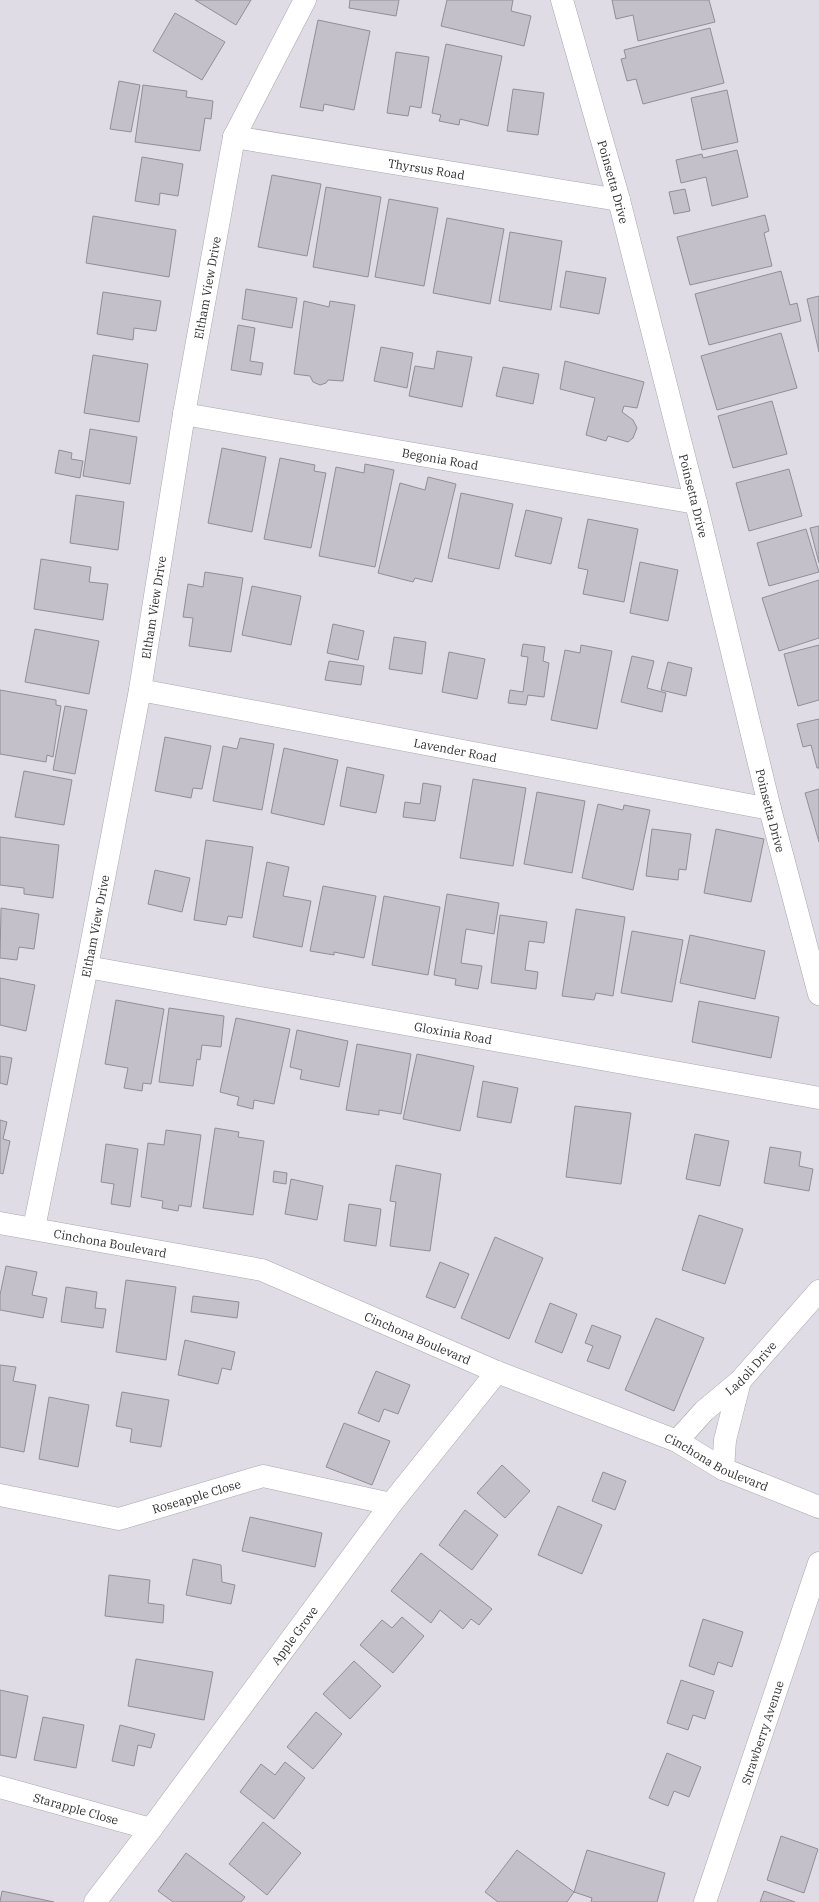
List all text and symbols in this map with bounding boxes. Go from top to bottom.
street label: Poinsetta Drive [595,138,632,225]
street label: Thyrsus Road [387,155,466,182]
street label: Eltham View Drive [190,235,223,341]
street label: Begonia Road [401,445,479,473]
street label: Poinsetta Drive [676,452,712,539]
street label: Eltham View Drive [138,555,169,660]
street label: Lavender Road [413,734,498,765]
street label: Poinsetta Drive [753,767,789,854]
street label: Eltham View Drive [78,873,112,979]
street label: Gloxinia Road [413,1018,493,1047]
street label: Cinchona Boulevard [53,1225,168,1260]
street label: Cinchona Boulevard [362,1308,473,1367]
street label: Ladoli Drive [722,1338,779,1398]
street label: Cinchona Boulevard [663,1430,771,1494]
street label: Roseapple Close [150,1476,242,1516]
street label: Apple Grove [268,1603,321,1667]
street label: Strawberry Avenue [738,1678,786,1786]
street label: Starapple Close [32,1789,120,1827]

